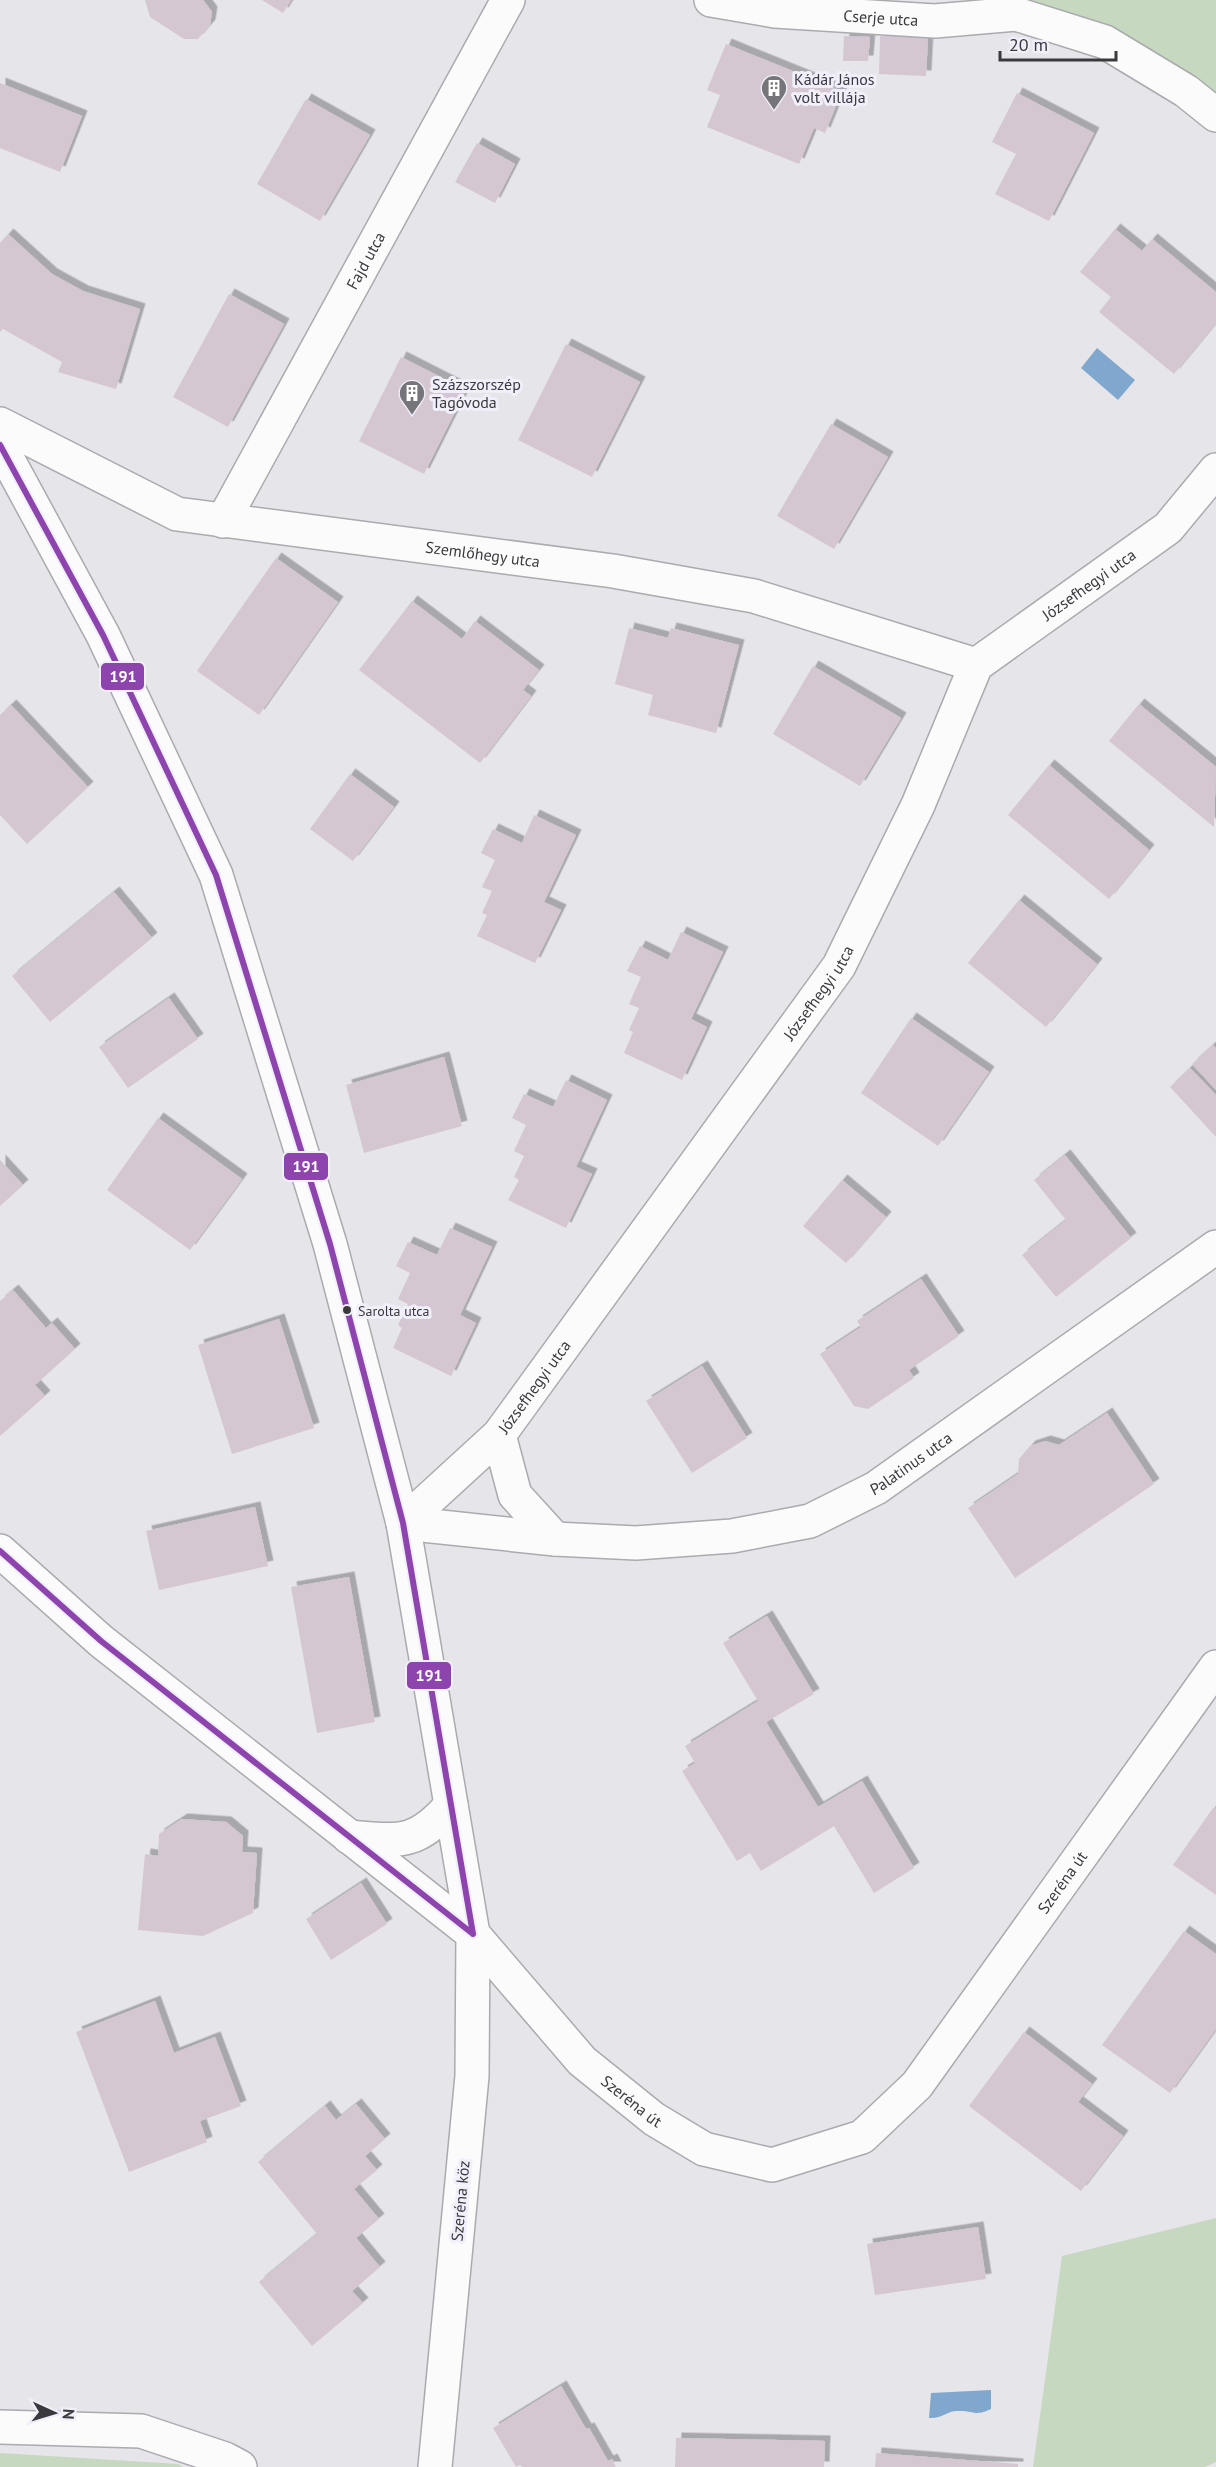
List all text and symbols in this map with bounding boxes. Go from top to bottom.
street label: Cserje utca [843,5,919,30]
scale bar [1000,24,1116,62]
text: 20 m [1009,33,1048,56]
place label: Kádár János volt villája [794,69,875,107]
building icon: Kádár János volt villája [759,73,789,111]
street label: Fajd utca [342,228,389,293]
place label: Százszorszép Tagóvoda [432,374,521,412]
building icon: Százszorszép Tagóvoda [397,378,427,416]
street label: Szemlőhegy utca [424,537,541,571]
street label: Józsefhegyi utca [1037,544,1140,625]
line badge: 191 [100,662,145,691]
text: 191 [109,666,137,686]
street label: Józsefhegyi utca [778,942,858,1045]
line badge: 191 [283,1152,329,1181]
text: 191 [292,1156,320,1176]
place label: Sarolta utca [358,1302,430,1320]
marker: Sarolta utca [341,1304,353,1316]
street label: Józsefhegyi utca [493,1336,575,1438]
street label: Palatinus utca [867,1427,956,1499]
line badge: 191 [406,1661,452,1690]
text: 191 [415,1665,443,1685]
street label: Szeréna út [1033,1847,1091,1917]
street label: Szeréna út [597,2071,666,2132]
street label: Szeréna köz [447,2160,473,2242]
north arrow [24,2383,84,2443]
text: N [59,2408,79,2420]

